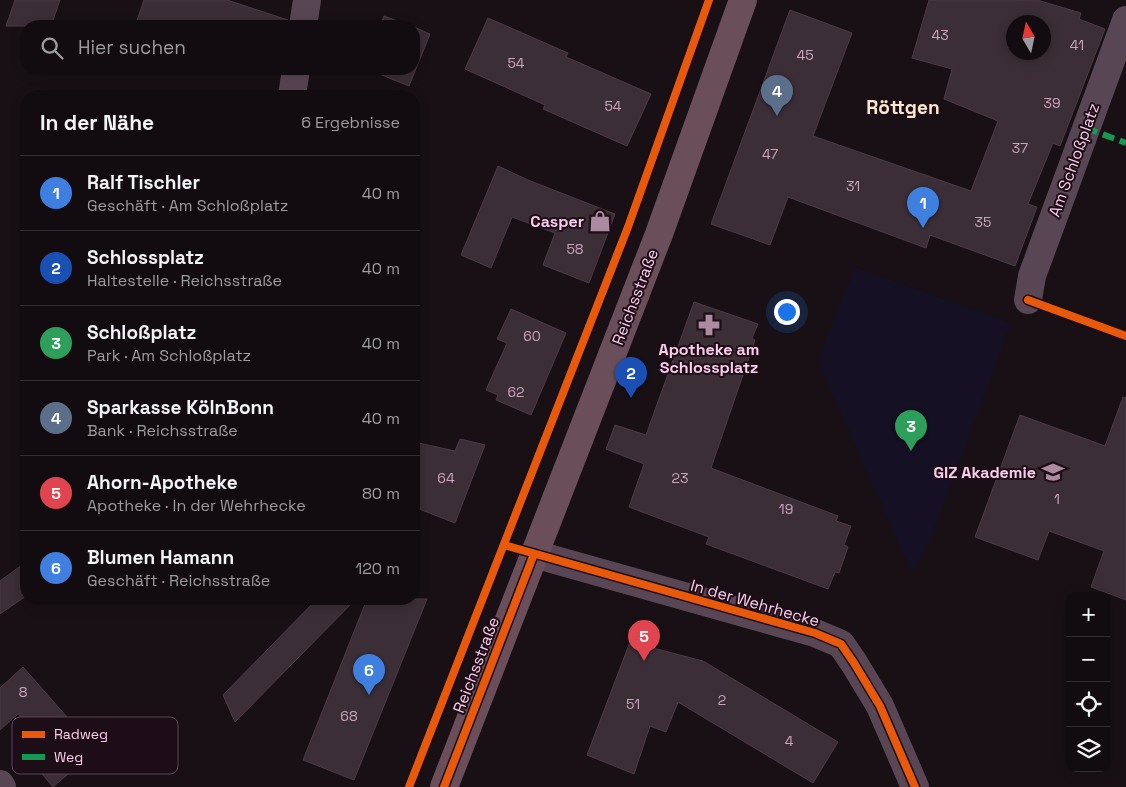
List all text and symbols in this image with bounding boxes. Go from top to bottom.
north arrow [1006,15,1051,60]
search box [20,20,420,75]
house number: 43 [931,26,949,44]
icon: search [38,34,66,62]
text: Hier suchen [78,35,186,60]
house number: 41 [1070,36,1084,54]
house number: 45 [796,46,814,64]
house number: 54 [507,54,525,72]
pin: 4 [761,75,793,116]
house number: 39 [1043,94,1061,112]
district label: Röttgen [866,95,940,120]
house number: 54 [604,97,622,115]
street label: Am Schloßplatz [1044,100,1104,220]
text: In der Nähe [40,109,154,136]
text: 6 Ergebnisse [301,112,400,133]
house number: 37 [1012,139,1028,157]
house number: 47 [762,145,778,163]
text: Ralf Tischler [87,170,200,195]
house number: 31 [846,177,860,195]
text: 1 [52,183,60,204]
text: 40 m [362,183,400,204]
pin: 1 [907,187,939,228]
text: Geschäft · Am Schloßplatz [87,195,288,216]
shop icon: Casper [587,208,613,234]
place label: Casper [530,211,584,232]
house number: 35 [975,213,991,231]
house number: 58 [566,240,584,258]
text: Schlossplatz [87,245,204,270]
street label: Reichsstraße [607,246,663,348]
text: 2 [51,258,61,279]
text: 40 m [362,258,400,279]
text: Haltestelle · Reichsstraße [87,270,282,291]
your location [774,299,800,325]
pharmacy icon: Apotheke am Schlossplatz [696,312,722,338]
text: Schloßplatz [87,320,196,345]
house number: 60 [523,327,541,345]
text: 3 [51,333,61,354]
text: 40 m [362,333,400,354]
place label: Apotheke am Schlossplatz [658,339,760,378]
text: Park · Am Schloßplatz [87,345,251,366]
pin: 2 [615,357,647,398]
house number: 62 [508,383,524,401]
text: Sparkasse KölnBonn [87,395,274,420]
text: 4 [51,408,61,429]
text: 40 m [362,408,400,429]
pin: 3 [895,410,927,451]
text: Bank · Reichsstraße [87,420,238,441]
school or university icon: GIZ Akademie [1040,459,1066,485]
place label: GIZ Akademie [933,462,1036,483]
house number: 64 [437,469,455,487]
house number: 23 [672,469,688,487]
text: Ahorn-Apotheke [87,470,238,495]
text: 5 [51,483,61,504]
text: 80 m [362,483,400,504]
house number: 1 [1054,490,1060,508]
text: Apotheke · In der Wehrhecke [87,495,306,516]
house number: 19 [779,500,793,518]
text: Blumen Hamann [87,545,234,570]
text: 6 [51,558,61,579]
text: 120 m [356,558,400,579]
text: Geschäft · Reichsstraße [87,570,270,591]
street label: In der Wehrhecke [688,575,822,631]
map controls [1066,592,1111,772]
button: + [1066,592,1111,637]
street label: Reichsstraße [448,614,504,716]
pin: 5 [628,620,660,661]
button: − [1066,637,1111,682]
pin: 6 [353,654,385,695]
button: locate [1066,682,1111,727]
house number: 8 [19,683,28,701]
house number: 2 [718,691,726,709]
house number: 51 [626,695,640,713]
house number: 68 [340,707,358,725]
legend [12,717,178,774]
text: Radweg [54,725,108,743]
button: layers [1066,727,1111,772]
house number: 4 [785,732,794,750]
text: Weg [54,748,83,766]

